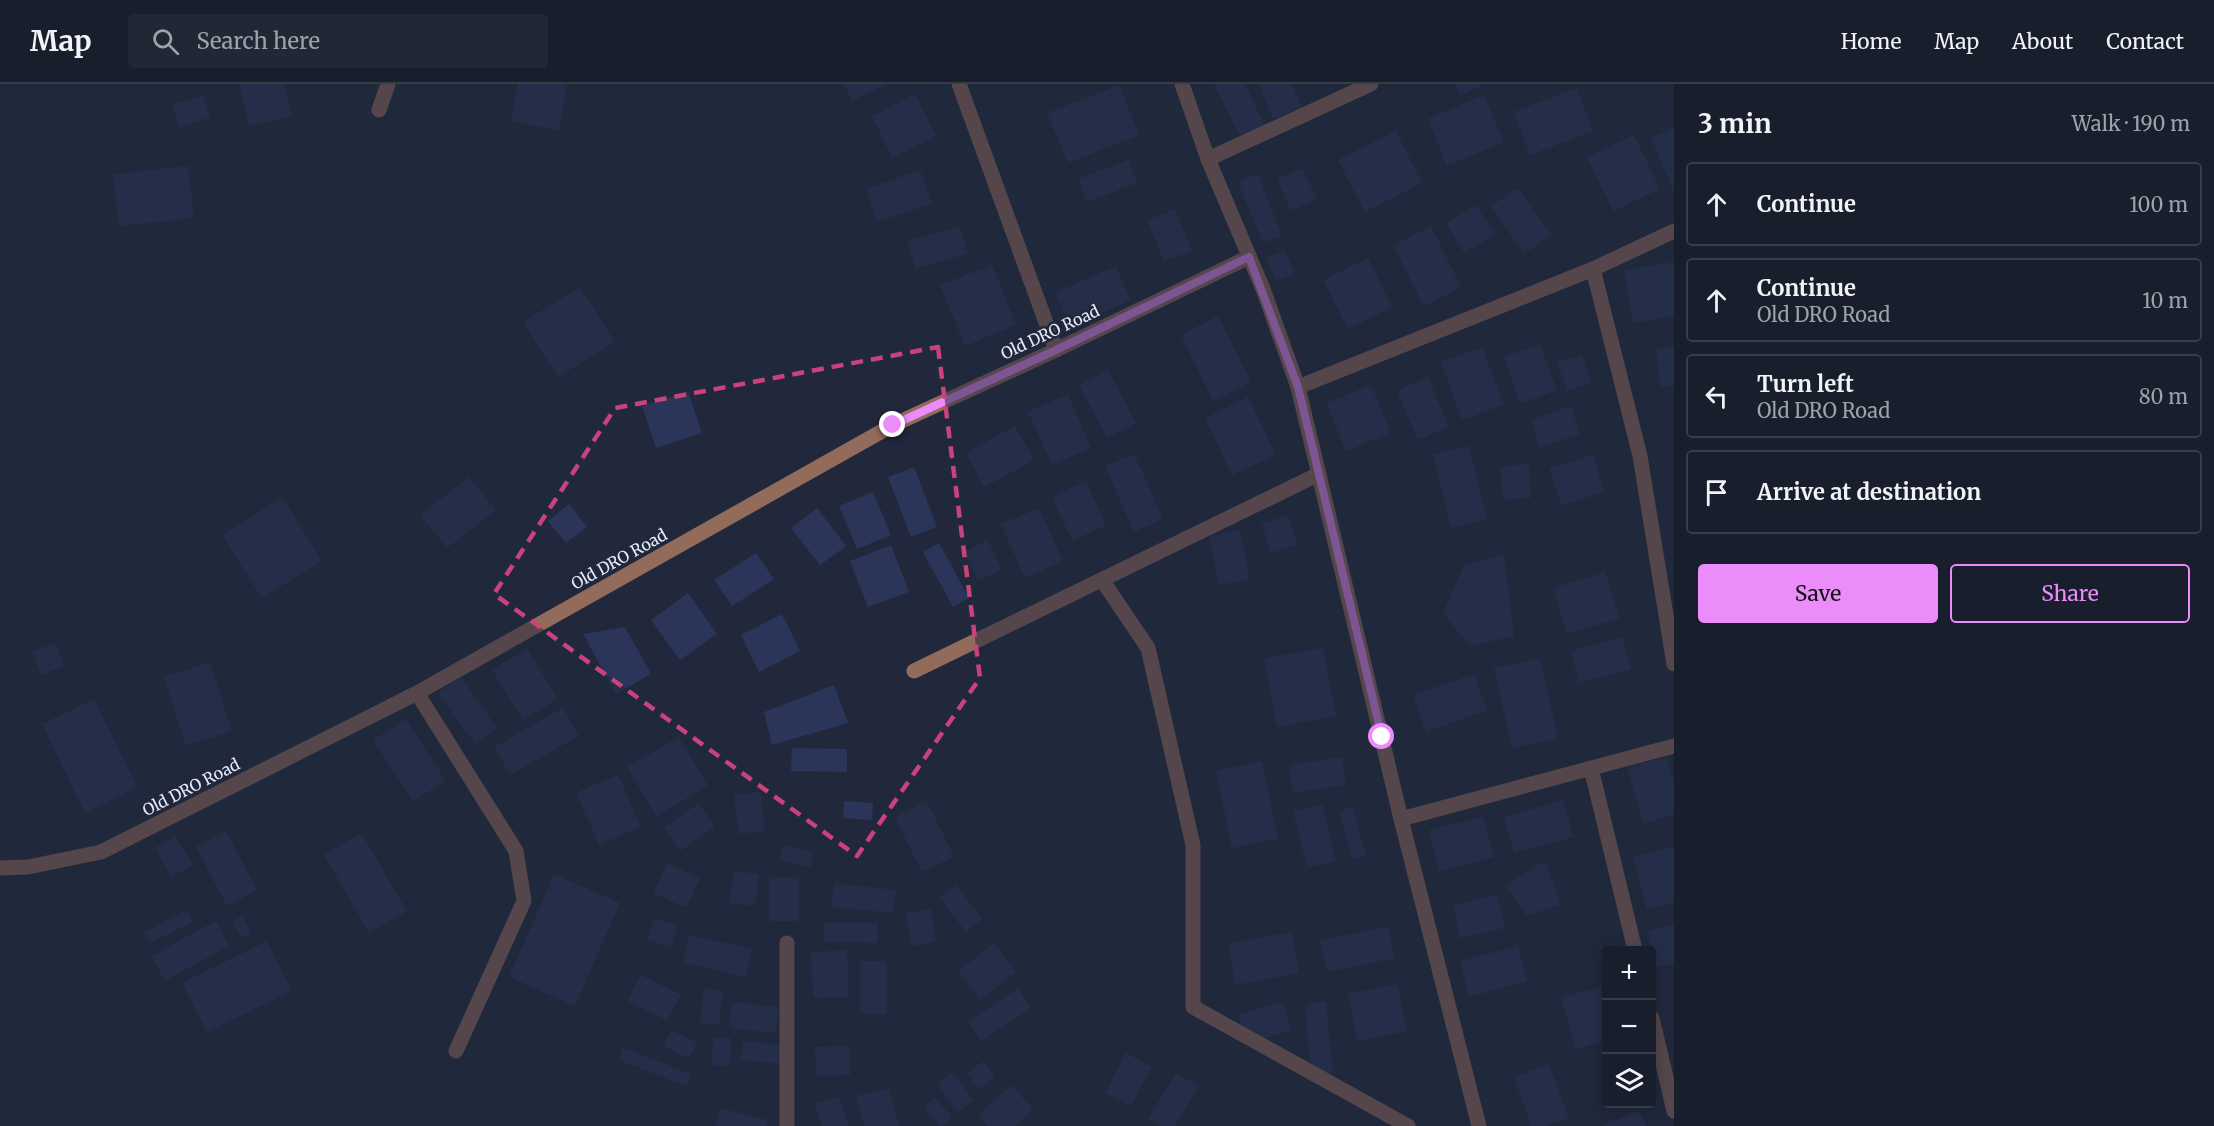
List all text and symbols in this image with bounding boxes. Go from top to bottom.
search box [128,14,548,68]
text: Map [30,23,92,59]
icon: search [149,25,182,58]
text: Search here [197,27,320,55]
text: Home [1841,28,1901,55]
text: Map [1934,28,1979,55]
text: About [2012,28,2073,55]
text: Contact [2106,28,2184,55]
text: 3 min [1698,107,1772,140]
text: Walk · 190 m [2072,111,2190,136]
icon: ahead [1700,188,1733,221]
text: Continue [1757,190,1856,218]
text: 100 m [2129,192,2188,217]
text: Continue [1757,274,1856,302]
icon: ahead [1700,284,1733,317]
text: 10 m [2142,288,2188,313]
street label: Old DRO Road [997,300,1103,364]
text: Old DRO Road [1757,302,1890,327]
text: Turn left [1757,370,1854,398]
icon: left [1700,380,1733,413]
text: 80 m [2139,384,2188,409]
text: Old DRO Road [1757,398,1890,423]
route end [879,411,905,437]
icon: arrive [1700,476,1733,509]
text: Arrive at destination [1757,478,1981,506]
street label: Old DRO Road [568,524,671,594]
button: Save [1698,564,1938,623]
button: Share [1950,564,2190,623]
route start [1368,723,1394,749]
street label: Old DRO Road [139,754,243,820]
map controls [1602,946,1656,1108]
button: + [1602,946,1656,1000]
button: − [1602,1000,1656,1054]
button: layers [1602,1054,1656,1108]

